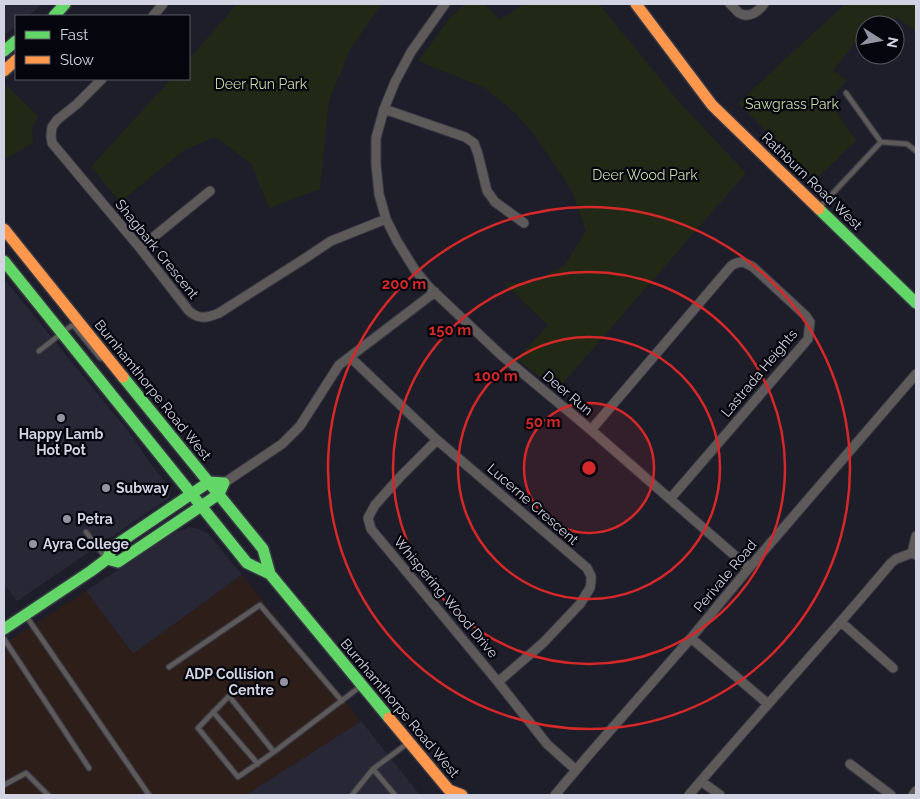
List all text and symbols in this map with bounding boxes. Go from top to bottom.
legend [15,15,190,80]
north arrow [855,15,905,65]
text: Fast [60,26,88,44]
text: N [884,36,902,49]
text: Slow [60,51,94,69]
park label: Deer Run Park [215,76,308,92]
park label: Sawgrass Park [745,96,840,112]
street label: Rathburn Road West [759,129,866,233]
park label: Deer Wood Park [592,167,698,183]
street label: Shagbark Crescent [112,196,202,302]
text: 200 m [382,275,426,293]
street label: Burnhamthorpe Road West [91,317,215,464]
text: 150 m [429,321,471,339]
street label: Lastrada Heights [718,326,800,420]
text: 100 m [474,367,518,385]
street label: Deer Run [540,368,596,418]
marker: Happy Lamb Hot Pot [55,412,67,424]
text: 50 m [525,413,561,431]
place label: Happy Lamb Hot Pot [19,426,103,458]
centre of rings [580,459,598,477]
street label: Lucerne Crescent [484,460,582,548]
place label: Subway [116,480,169,496]
marker: Subway [100,482,112,494]
place label: Petra [77,511,113,527]
marker: Petra [61,513,73,525]
street label: Whispering Wood Drive [391,533,501,661]
place label: Ayra College [43,536,130,552]
street label: Perivale Road [690,537,760,615]
marker: Ayra College [27,538,39,550]
street label: Burnhamthorpe Road West [337,635,463,781]
place label: ADP Collision Centre [185,666,275,698]
marker: ADP Collision Centre [278,676,290,688]

